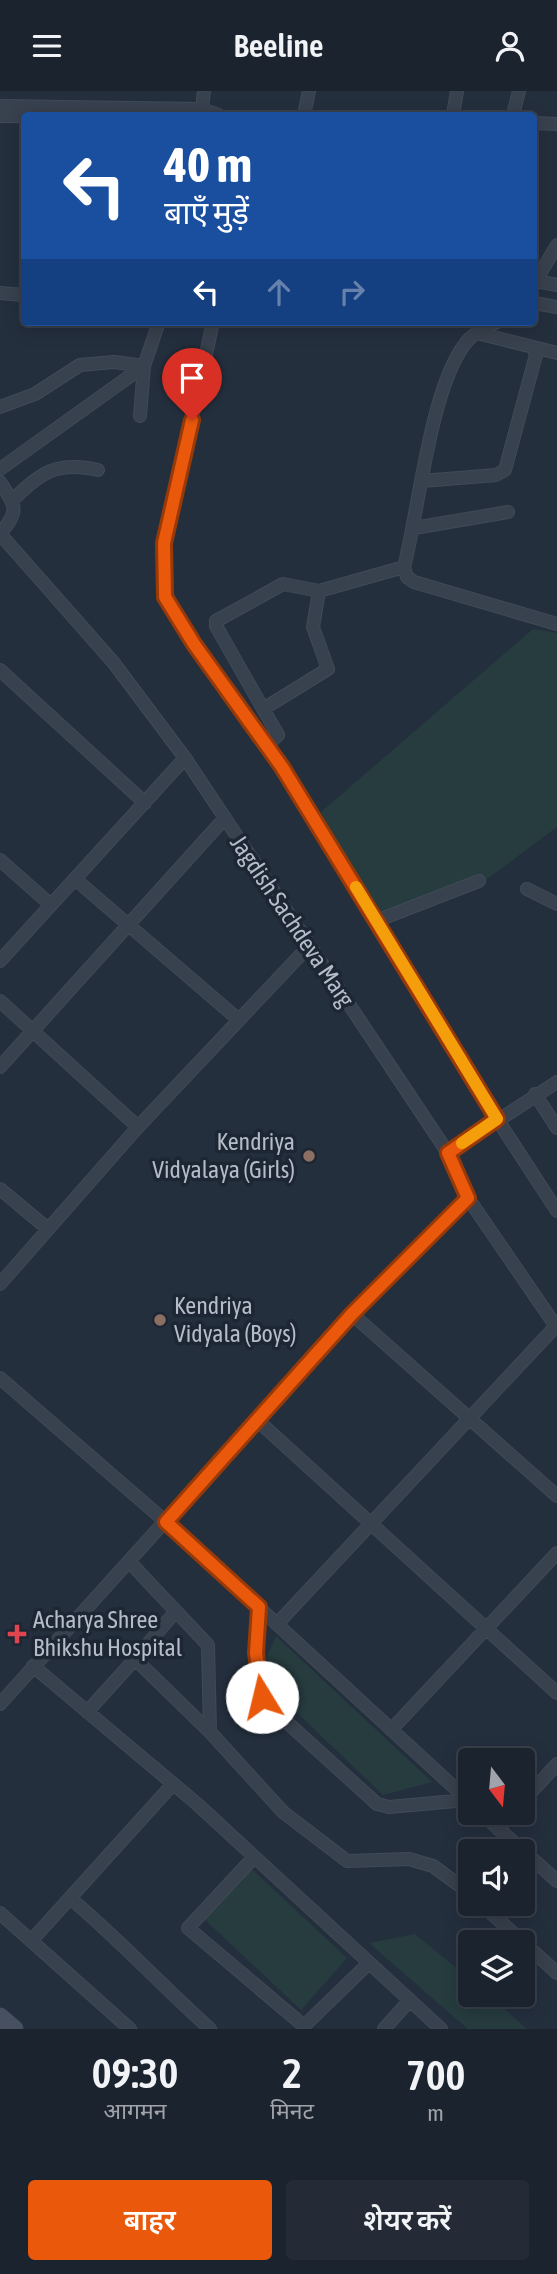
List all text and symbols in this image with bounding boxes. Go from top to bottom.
icon: menu [28,27,66,65]
text: Beeline [234,27,323,64]
icon: person [491,27,529,65]
text: 40 m [164,136,252,192]
icon: left [49,140,140,231]
text: बाएँ मुड़ें [164,194,249,231]
icon: left [187,273,225,311]
icon: ahead [260,273,298,311]
icon: right [333,273,371,311]
pin [162,348,222,420]
icon: arrive [173,359,211,397]
street label: Jagdish Sachdeva Marg [225,830,360,1012]
place label: Kendriya Vidyalaya (Girls) [152,1128,295,1183]
marker: Kendriya Vidyalaya (Girls) [301,1148,317,1164]
place label: Kendriya Vidyala (Boys) [174,1292,297,1347]
marker: Kendriya Vidyala (Boys) [152,1312,168,1328]
place label: Acharya Shree Bhikshu Hospital [33,1606,183,1661]
marker: Acharya Shree Bhikshu Hospital [7,1624,27,1644]
position arrow [225,1660,299,1734]
north arrow [458,1748,536,1825]
map controls [458,1748,535,2007]
button: sound [458,1839,535,1916]
button: layers [458,1930,535,2007]
text: 09:30 [92,2049,178,2097]
text: 2 [282,2049,302,2097]
text: 700 [406,2051,465,2099]
text: आगमन [104,2098,167,2124]
text: मिनट [270,2098,314,2124]
text: m [427,2100,444,2126]
button: बाहर [28,2180,272,2260]
button: शेयर करें [286,2180,529,2260]

